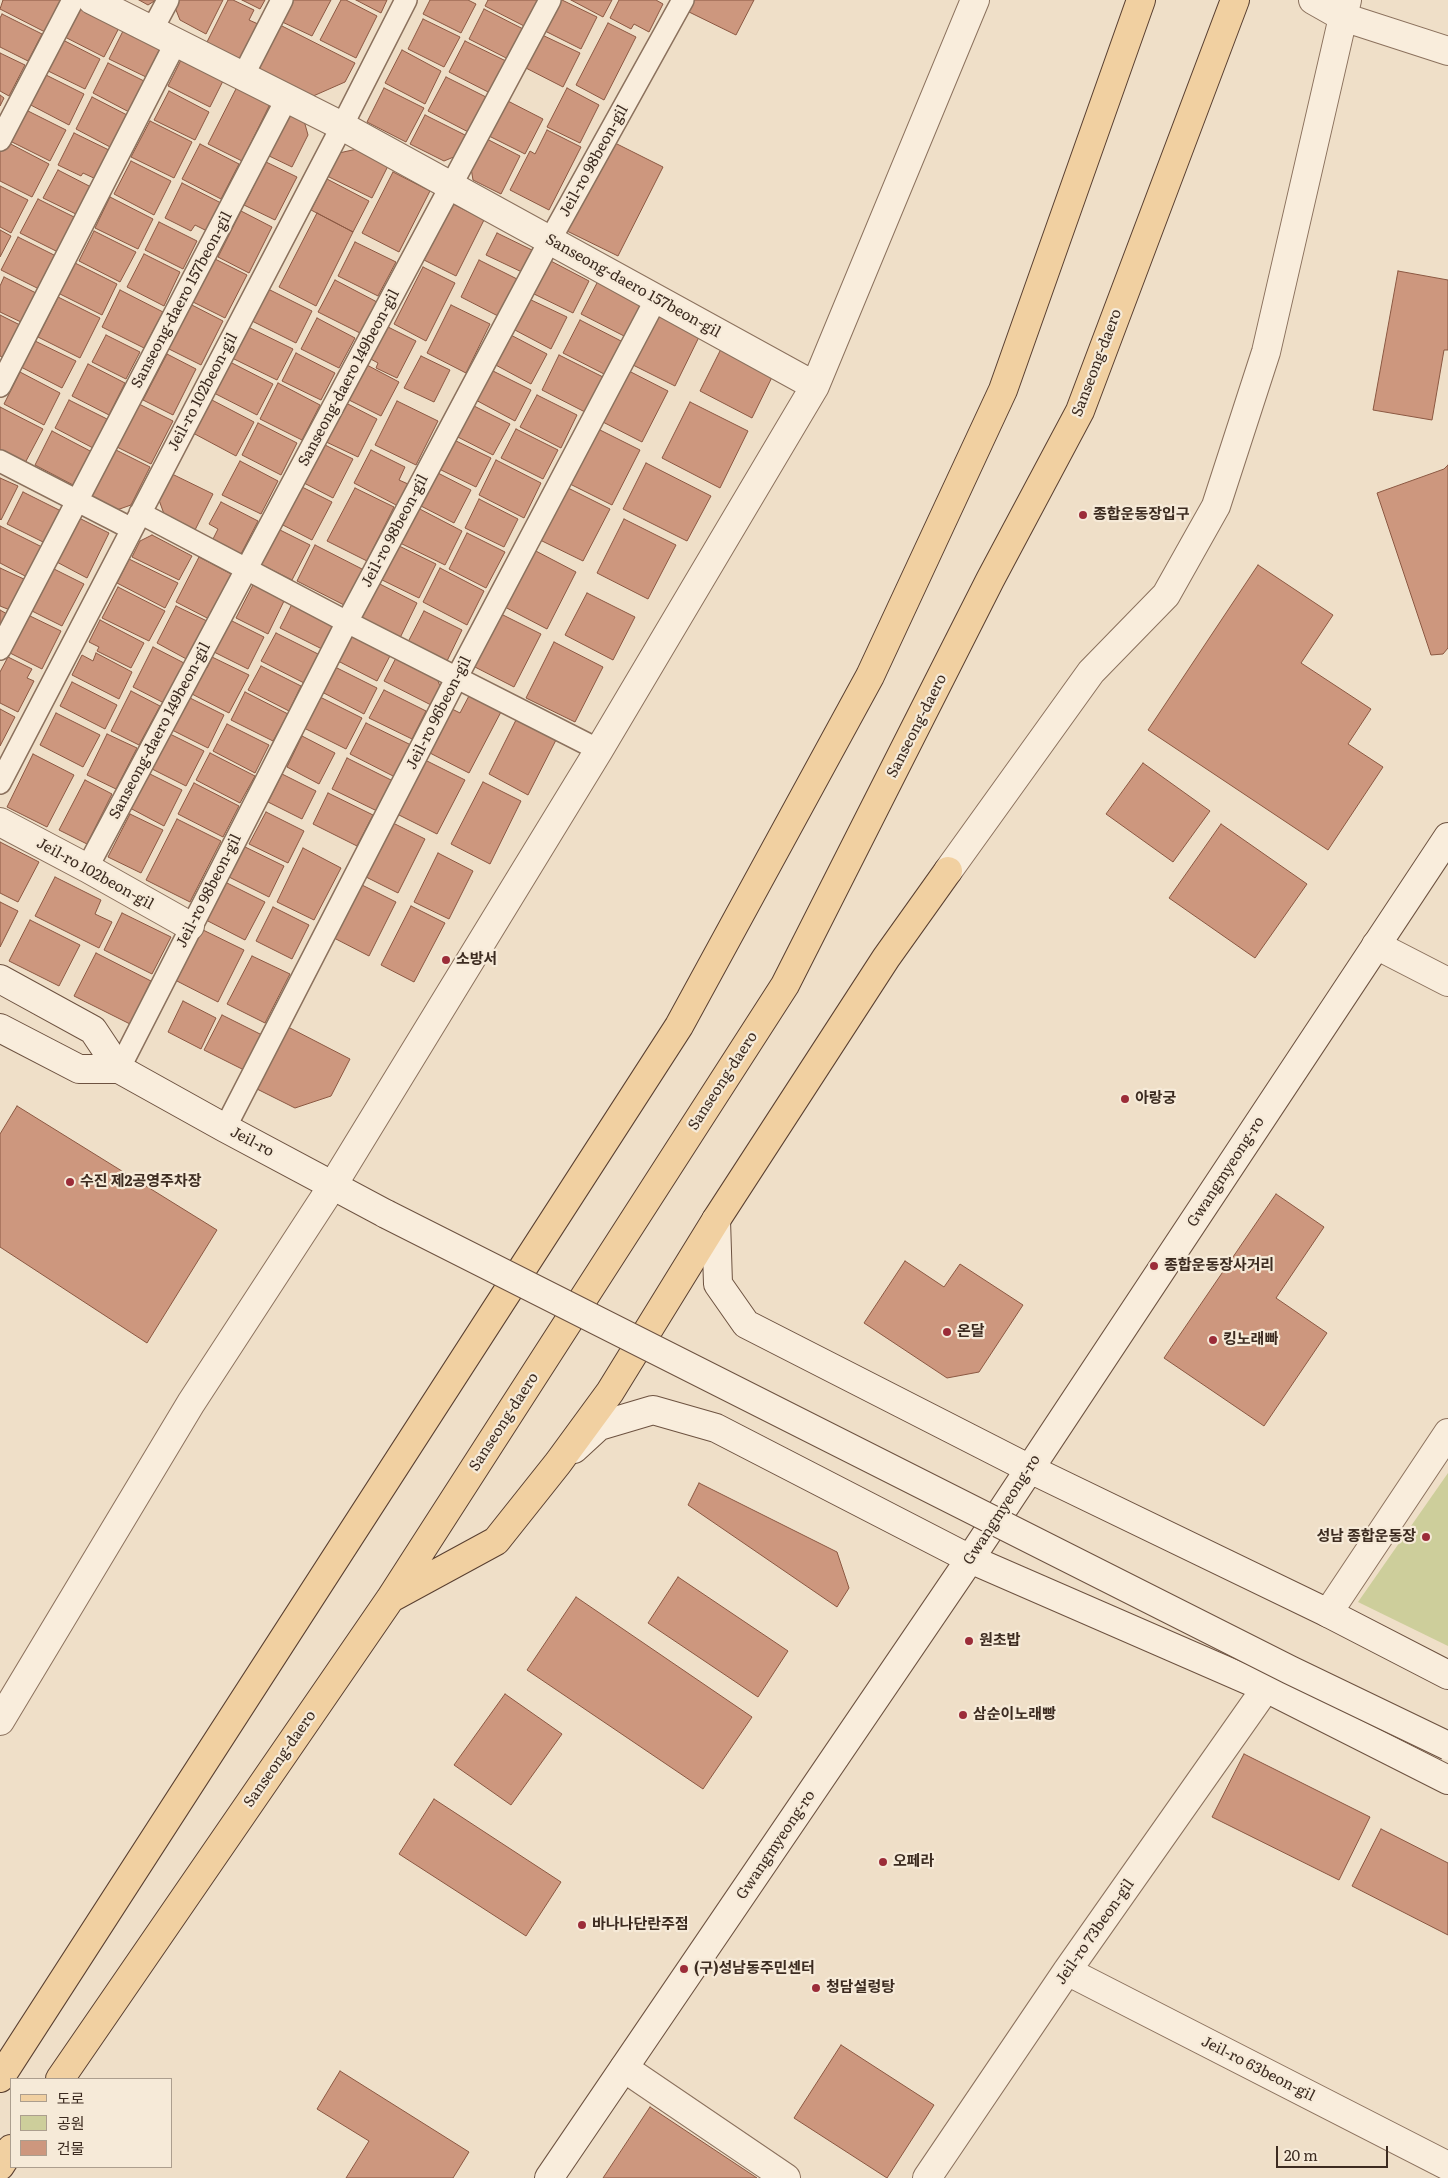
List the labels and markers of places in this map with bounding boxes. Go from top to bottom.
place label: 종합운동장입구 [1093,506,1190,524]
marker: 종합운동장입구 [1077,509,1089,521]
place label: 소방서 [456,951,497,969]
marker: 소방서 [440,954,452,966]
place label: 아랑궁 [1135,1090,1176,1108]
marker: 아랑궁 [1119,1093,1131,1105]
place label: 수진 제2공영주차장 [80,1173,201,1191]
marker: 수진 제2공영주차장 [64,1176,76,1188]
place label: 종합운동장사거리 [1164,1257,1274,1275]
marker: 종합운동장사거리 [1148,1260,1160,1272]
place label: 온달 [957,1323,985,1341]
marker: 온달 [941,1326,953,1338]
place label: 킹노래빠 [1223,1331,1278,1349]
marker: 킹노래빠 [1207,1334,1219,1346]
place label: 성남 종합운동장 [1316,1528,1416,1546]
marker: 성남 종합운동장 [1420,1531,1432,1543]
place label: 원초밥 [979,1632,1020,1650]
marker: 원초밥 [963,1635,975,1647]
place label: 삼순이노래빵 [973,1706,1056,1724]
marker: 삼순이노래빵 [957,1709,969,1721]
place label: 오페라 [893,1853,934,1871]
marker: 오페라 [877,1856,889,1868]
place label: 바나나단란주점 [592,1916,689,1934]
marker: 바나나단란주점 [576,1919,588,1931]
place label: (구)성남동주민센터 [694,1960,815,1978]
marker: (구)성남동주민센터 [678,1963,690,1975]
place label: 청담설렁탕 [826,1979,895,1997]
marker: 청담설렁탕 [810,1982,822,1994]

